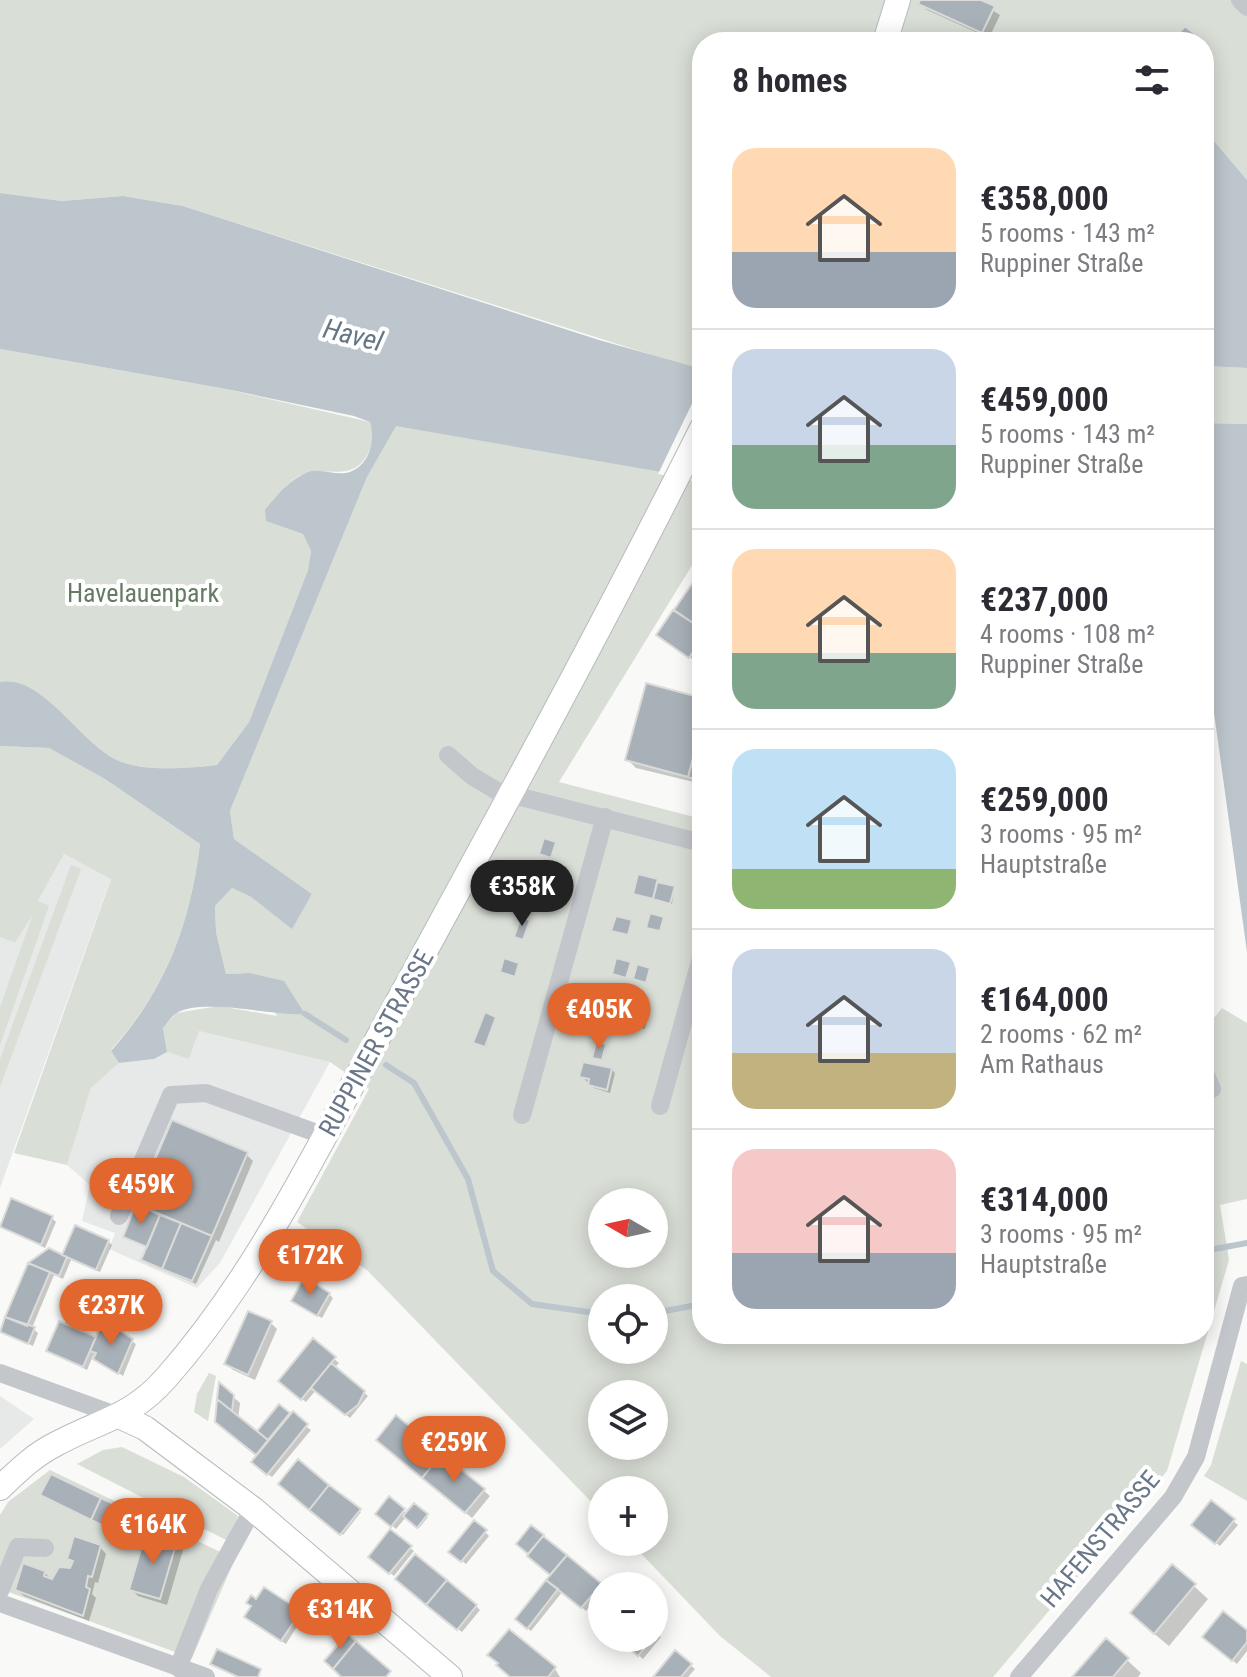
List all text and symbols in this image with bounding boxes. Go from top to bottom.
icon: filters [1130,58,1174,102]
text: 8 homes [732,60,848,100]
text: €358,000 [980,178,1109,218]
icon: home [796,180,892,276]
text: 5 rooms · 143 m² [980,218,1155,248]
text: Ruppiner Straße [980,248,1143,278]
water label: Havel [320,312,387,358]
text: €459,000 [980,379,1109,419]
icon: home [796,381,892,477]
text: 5 rooms · 143 m² [980,419,1155,449]
text: Ruppiner Straße [980,449,1143,479]
park label: Havelauenpark [67,578,219,608]
text: €237,000 [980,579,1109,619]
icon: home [796,581,892,677]
text: 4 rooms · 108 m² [980,619,1155,649]
text: Ruppiner Straße [980,649,1143,679]
text: €259,000 [980,779,1109,819]
icon: home [796,781,892,877]
text: 3 rooms · 95 m² [980,819,1142,849]
text: Hauptstraße [980,849,1107,879]
pin: €358K [466,860,578,928]
text: €358K [489,871,555,901]
street label: RUPPINER STRASSE [312,945,440,1141]
text: €164,000 [980,979,1109,1019]
icon: home [796,981,892,1077]
pin: €405K [543,983,655,1051]
text: €405K [566,994,632,1024]
text: 2 rooms · 62 m² [980,1019,1142,1049]
text: Am Rathaus [980,1049,1104,1079]
pin: €459K [85,1158,197,1226]
text: €459K [108,1169,174,1199]
text: €314,000 [980,1179,1109,1219]
icon: home [796,1181,892,1277]
north arrow [588,1188,668,1268]
map controls [588,1188,668,1652]
text: 3 rooms · 95 m² [980,1219,1142,1249]
pin: €172K [254,1229,366,1297]
text: €172K [277,1240,343,1270]
text: Hauptstraße [980,1249,1107,1279]
pin: €237K [55,1279,167,1347]
button: locate [588,1284,668,1364]
text: €237K [78,1290,144,1320]
button: layers [588,1380,668,1460]
pin: €259K [398,1416,510,1484]
text: €259K [421,1427,487,1457]
street label: HAFENSTRASSE [1034,1465,1166,1613]
button: + [588,1476,668,1556]
pin: €164K [97,1498,209,1566]
text: €164K [120,1509,186,1539]
button: − [588,1572,668,1652]
pin: €314K [284,1583,396,1651]
text: €314K [307,1594,373,1624]

